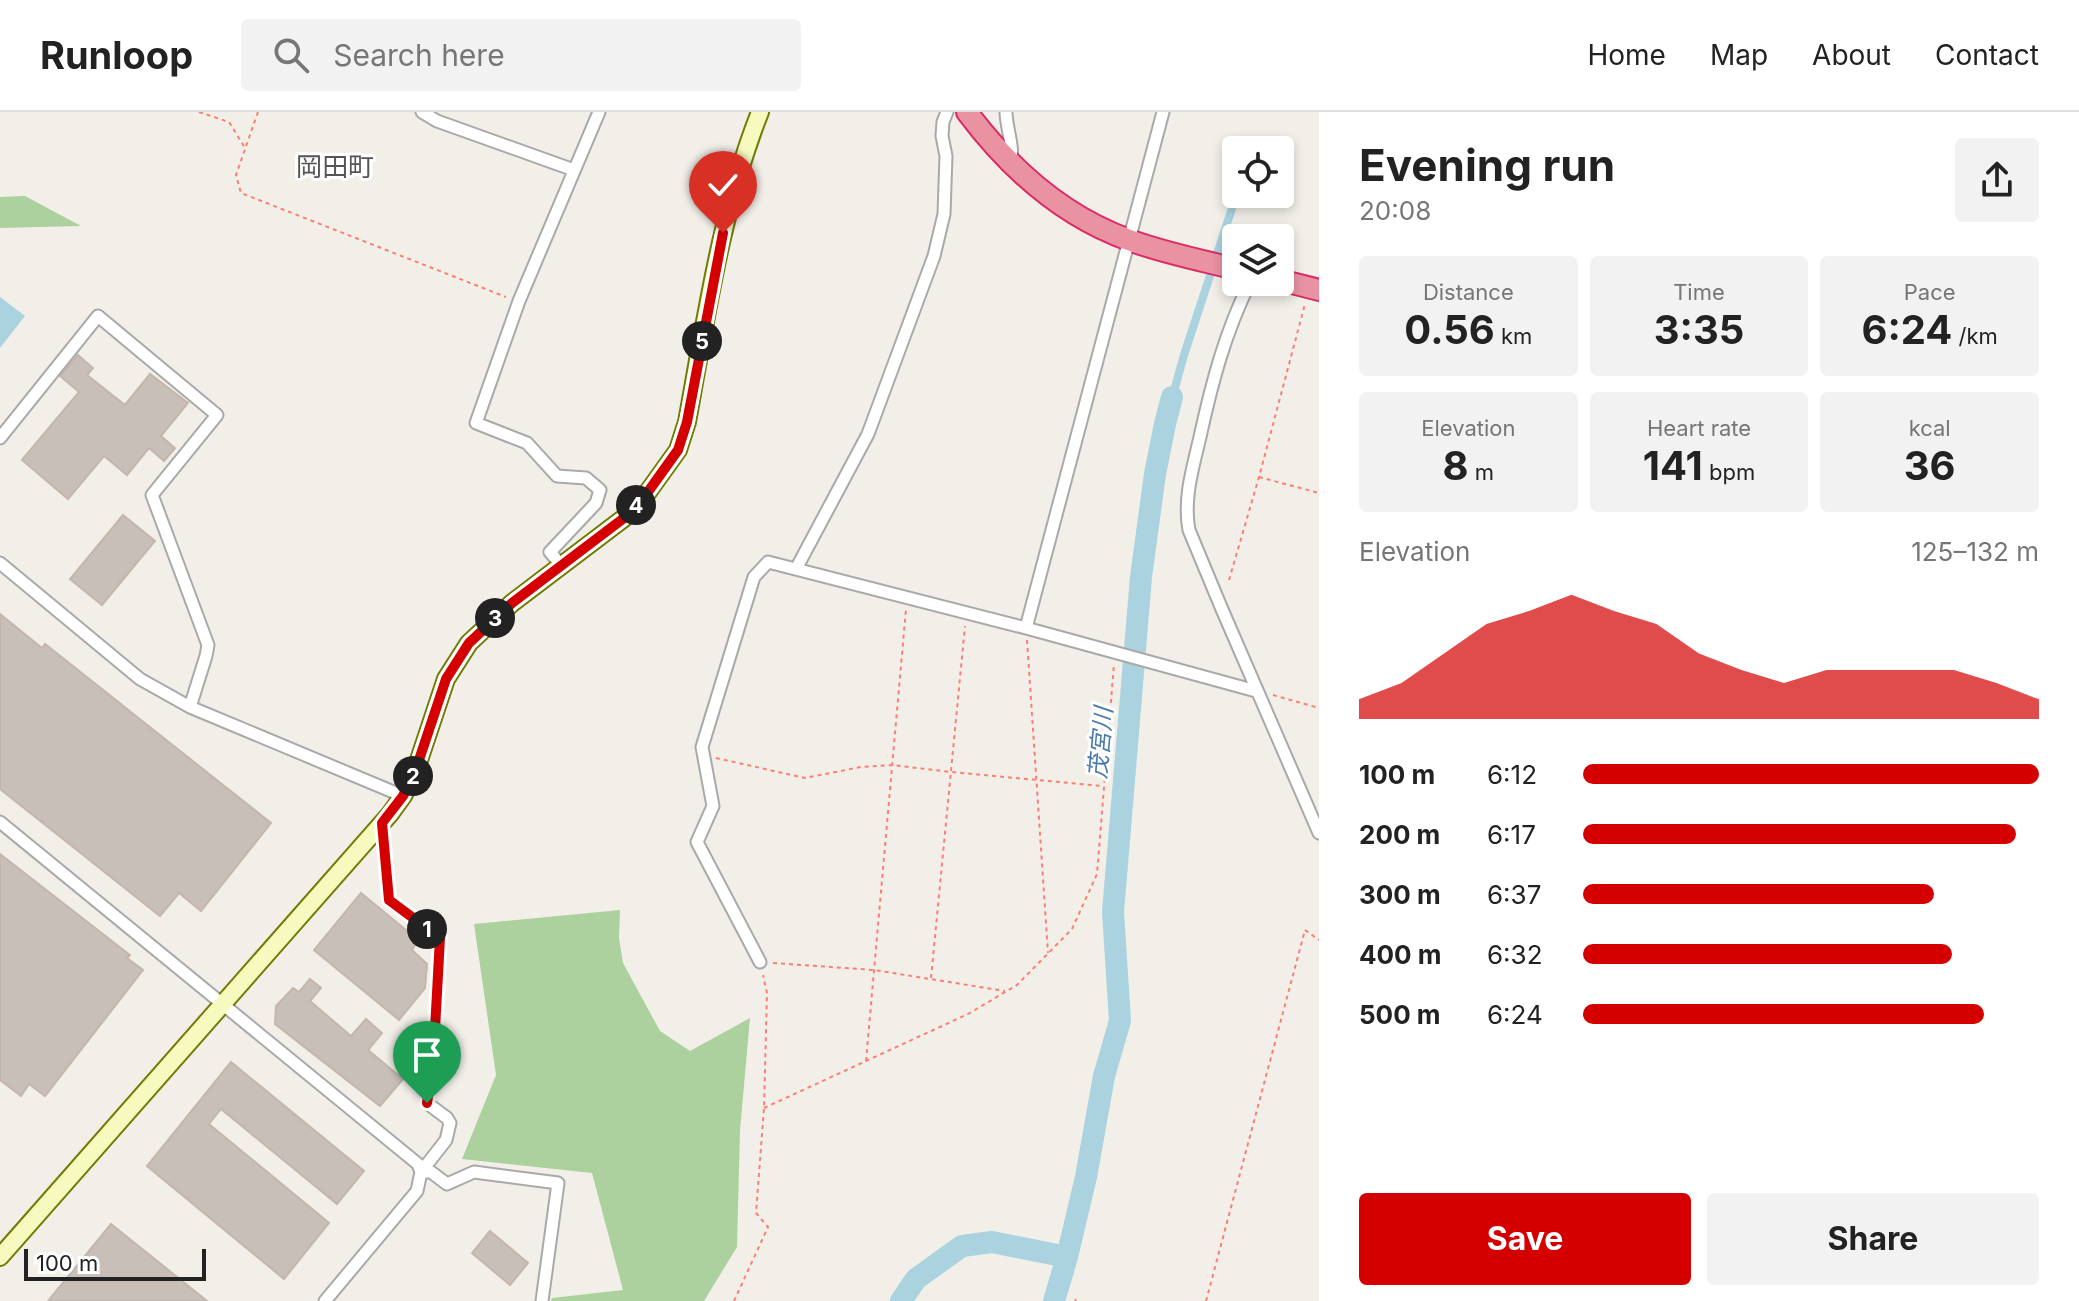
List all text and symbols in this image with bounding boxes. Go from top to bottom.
search box [241,19,801,91]
text: Runloop [40,32,193,78]
icon: search [269,33,313,77]
text: Search here [333,37,505,73]
text: Home [1587,38,1666,72]
text: Map [1710,38,1768,72]
text: About [1812,38,1891,72]
text: Contact [1935,38,2039,72]
map controls [1222,136,1294,296]
button: locate [1222,136,1294,208]
text: Evening run [1359,138,1615,192]
button: share [1955,138,2039,222]
district label: 岡田町 [296,151,374,182]
pin [689,151,757,233]
icon: check [701,163,745,207]
text: 20:08 [1359,195,1431,226]
button: layers [1222,224,1294,296]
text: Distance [1423,279,1514,305]
text: Time [1673,279,1725,305]
text: Pace [1904,279,1956,305]
text: 0.56 [1404,305,1495,354]
text: 3:35 [1654,305,1744,354]
text: 6:24 [1861,305,1952,354]
pin: 5 [682,321,722,361]
text: km [1495,323,1532,349]
text: /km [1952,323,1998,349]
text: 5 [695,328,709,354]
text: Elevation [1421,415,1515,441]
text: Heart rate [1647,415,1751,441]
text: kcal [1909,415,1951,441]
text: 8 [1443,441,1469,490]
text: 141 [1643,441,1703,490]
text: 36 [1904,441,1956,490]
text: m [1469,459,1494,485]
text: bpm [1703,459,1755,485]
pin: 4 [616,485,656,525]
text: 4 [629,492,643,518]
text: Elevation [1359,536,1470,567]
text: 125–132 m [1911,536,2039,567]
pin: 3 [475,598,515,638]
text: 3 [488,605,502,631]
water label: 茂宮川 [1083,703,1118,780]
pin: 2 [393,756,433,796]
text: 100 m [1359,759,1435,790]
text: 6:12 [1487,759,1537,790]
text: 2 [406,763,420,789]
text: 200 m [1359,819,1440,850]
text: 6:17 [1487,819,1536,850]
text: 300 m [1359,879,1441,910]
text: 6:37 [1487,879,1541,910]
pin: 1 [407,909,447,949]
text: 1 [422,916,432,942]
text: 400 m [1359,939,1442,970]
text: 6:32 [1487,939,1543,970]
text: 500 m [1359,999,1441,1030]
text: 6:24 [1487,999,1543,1030]
pin [393,1021,461,1103]
icon: arrive [405,1033,449,1077]
button: Save [1359,1193,1691,1285]
button: Share [1707,1193,2039,1285]
scale bar [24,1245,206,1281]
text: 100 m [36,1250,98,1276]

